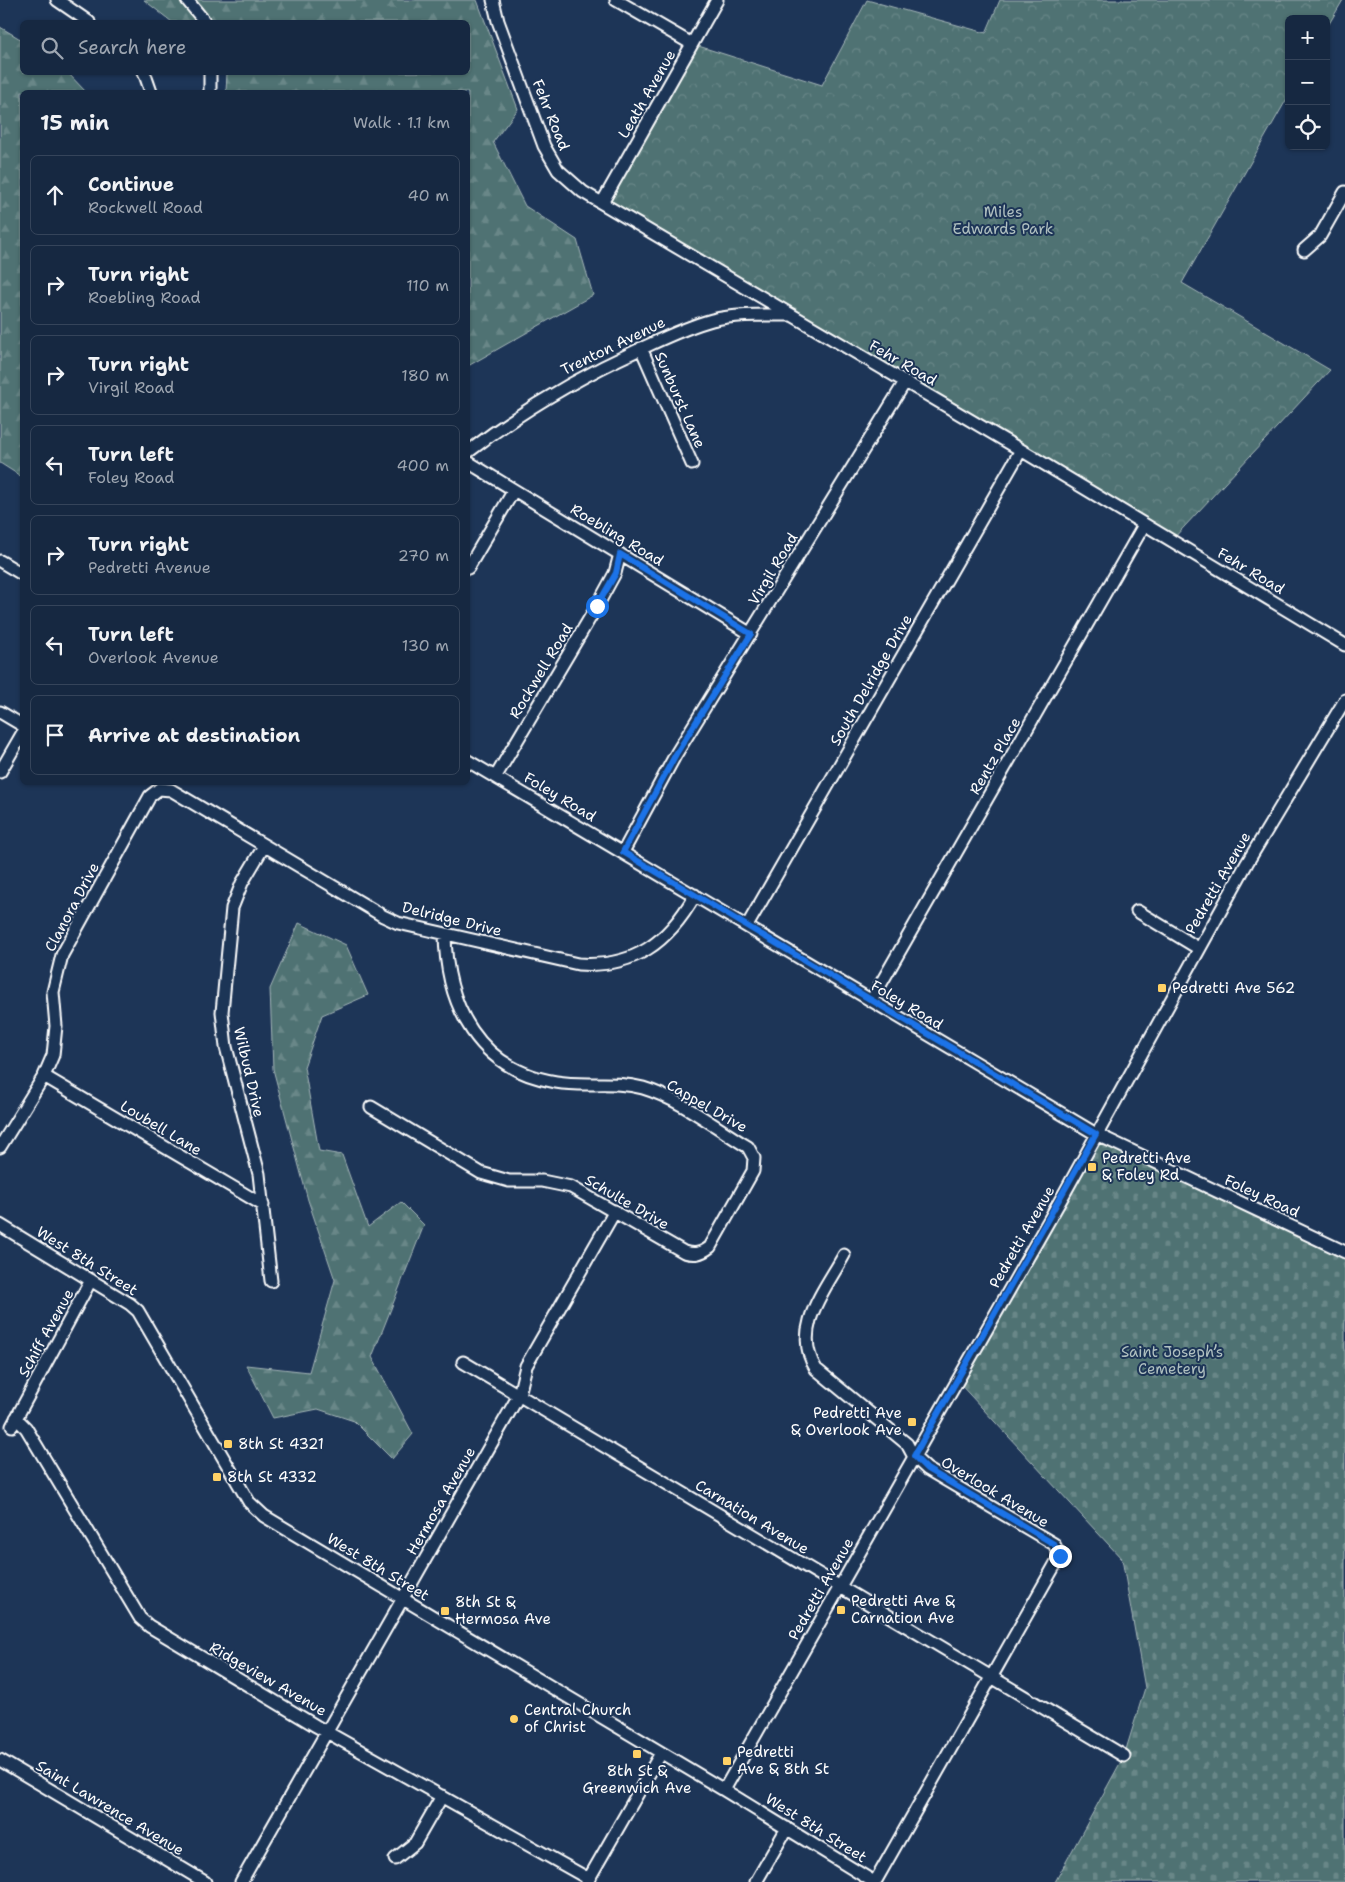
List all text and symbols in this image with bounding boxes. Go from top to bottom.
map controls [1285,15,1330,150]
button: + [1285,15,1330,60]
search box [20,20,470,75]
icon: search [38,34,66,62]
text: Search here [78,35,187,60]
street label: Leath Avenue [614,46,680,142]
button: − [1285,60,1330,105]
street label: Fehr Road [528,76,574,154]
button: locate [1285,105,1330,150]
text: 15 min [40,109,109,137]
text: Walk · 1.1 km [353,112,450,133]
text: Continue [88,172,174,197]
icon: ahead [41,181,69,209]
text: 40 m [407,185,449,206]
text: Rockwell Road [88,197,203,218]
park label: Miles Edwards Park [953,202,1053,239]
text: Turn right [88,262,189,287]
icon: right [41,271,69,299]
text: 110 m [406,275,449,296]
text: Roebling Road [88,287,201,308]
street label: Trenton Avenue [557,312,669,380]
street label: Fehr Road [866,336,941,391]
street label: Sunburst Lane [650,349,710,451]
text: Turn right [88,352,189,377]
icon: right [41,361,69,389]
text: 180 m [401,365,449,386]
text: Virgil Road [88,377,174,398]
text: Turn left [88,442,174,467]
icon: left [41,451,69,479]
text: 400 m [396,455,449,476]
text: Foley Road [88,467,174,488]
street label: Roebling Road [567,499,668,571]
street label: Virgil Road [744,529,803,609]
text: Turn right [88,532,189,557]
icon: right [41,541,69,569]
street label: Fehr Road [1214,543,1289,599]
text: 270 m [398,545,449,566]
text: Pedretti Avenue [88,557,211,578]
route start [586,595,609,618]
street label: South Delridge Drive [825,611,917,749]
street label: Rockwell Road [505,619,578,722]
text: Turn left [88,622,174,647]
icon: left [41,631,69,659]
text: 130 m [402,635,449,656]
text: Overlook Avenue [88,647,219,668]
street label: Rentz Place [965,714,1025,798]
icon: arrive [41,721,69,749]
text: Arrive at destination [88,723,300,748]
street label: Foley Road [520,768,600,827]
street label: Pedretti Avenue [1181,828,1255,938]
street label: Clanora Drive [40,859,104,955]
street label: Delridge Drive [400,897,504,941]
street label: Foley Road [867,976,947,1035]
place label: Pedretti Ave 562 [1172,978,1295,998]
marker: Pedretti Ave 562 [1156,982,1168,994]
street label: Wilbud Drive [229,1025,269,1119]
street label: Cappel Drive [663,1075,751,1137]
street label: Loubell Lane [116,1096,206,1160]
place label: Pedretti Ave & Foley Rd [1102,1148,1191,1185]
marker: Pedretti Ave & Foley Rd [1086,1161,1098,1173]
street label: Schulte Drive [581,1170,673,1234]
street label: Foley Road [1221,1170,1303,1222]
street label: Pedretti Avenue [985,1182,1059,1292]
street label: West 8th Street [32,1222,142,1300]
street label: Schiff Avenue [14,1285,78,1381]
park label: Saint Joseph’s Cemetery [1121,1342,1223,1379]
place label: Pedretti Ave & Overlook Ave [791,1403,902,1440]
marker: Pedretti Ave & Overlook Ave [906,1416,918,1428]
place label: 8th St 4321 [238,1434,324,1454]
marker: 8th St 4321 [222,1438,234,1450]
street label: Hermosa Avenue [402,1443,480,1559]
street label: Overlook Avenue [937,1452,1053,1532]
place label: 8th St 4332 [227,1467,317,1487]
marker: 8th St 4332 [211,1471,223,1483]
street label: Carnation Avenue [691,1475,813,1559]
street label: West 8th Street [323,1529,433,1605]
street label: Pedretti Avenue [784,1534,858,1644]
route end [1049,1545,1072,1568]
place label: Pedretti Ave & Carnation Ave [851,1591,955,1628]
place label: 8th St & Hermosa Ave [455,1592,551,1629]
marker: Pedretti Ave & Carnation Ave [835,1604,847,1616]
marker: 8th St & Hermosa Ave [439,1605,451,1617]
street label: Ridgeview Avenue [206,1637,330,1721]
place label: Central Church of Christ [524,1700,631,1737]
marker: Central Church of Christ [508,1713,520,1725]
place label: Pedretti Ave & 8th St [737,1742,829,1779]
marker: 8th St & Greenwich Ave [631,1748,643,1760]
marker: Pedretti Ave & 8th St [721,1755,733,1767]
street label: Saint Lawrence Avenue [32,1756,188,1860]
place label: 8th St & Greenwich Ave [582,1761,692,1798]
street label: West 8th Street [761,1789,871,1867]

